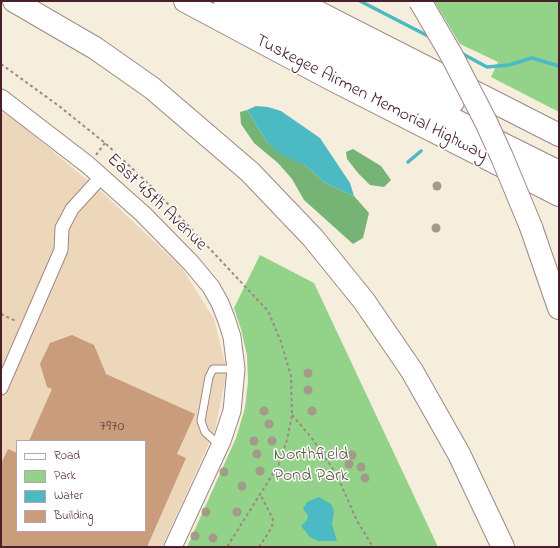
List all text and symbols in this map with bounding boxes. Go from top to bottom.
street label: Tuskegee Airmen Memorial Highway [251,31,491,167]
street label: East 45th Avenue [101,150,211,256]
house number: 7970 [100,417,124,437]
legend [16,440,146,532]
park label: Northfield Pond Park [274,445,348,488]
text: Road [54,447,80,465]
text: Park [54,467,76,485]
text: Water [54,487,83,505]
text: Building [54,507,93,525]

